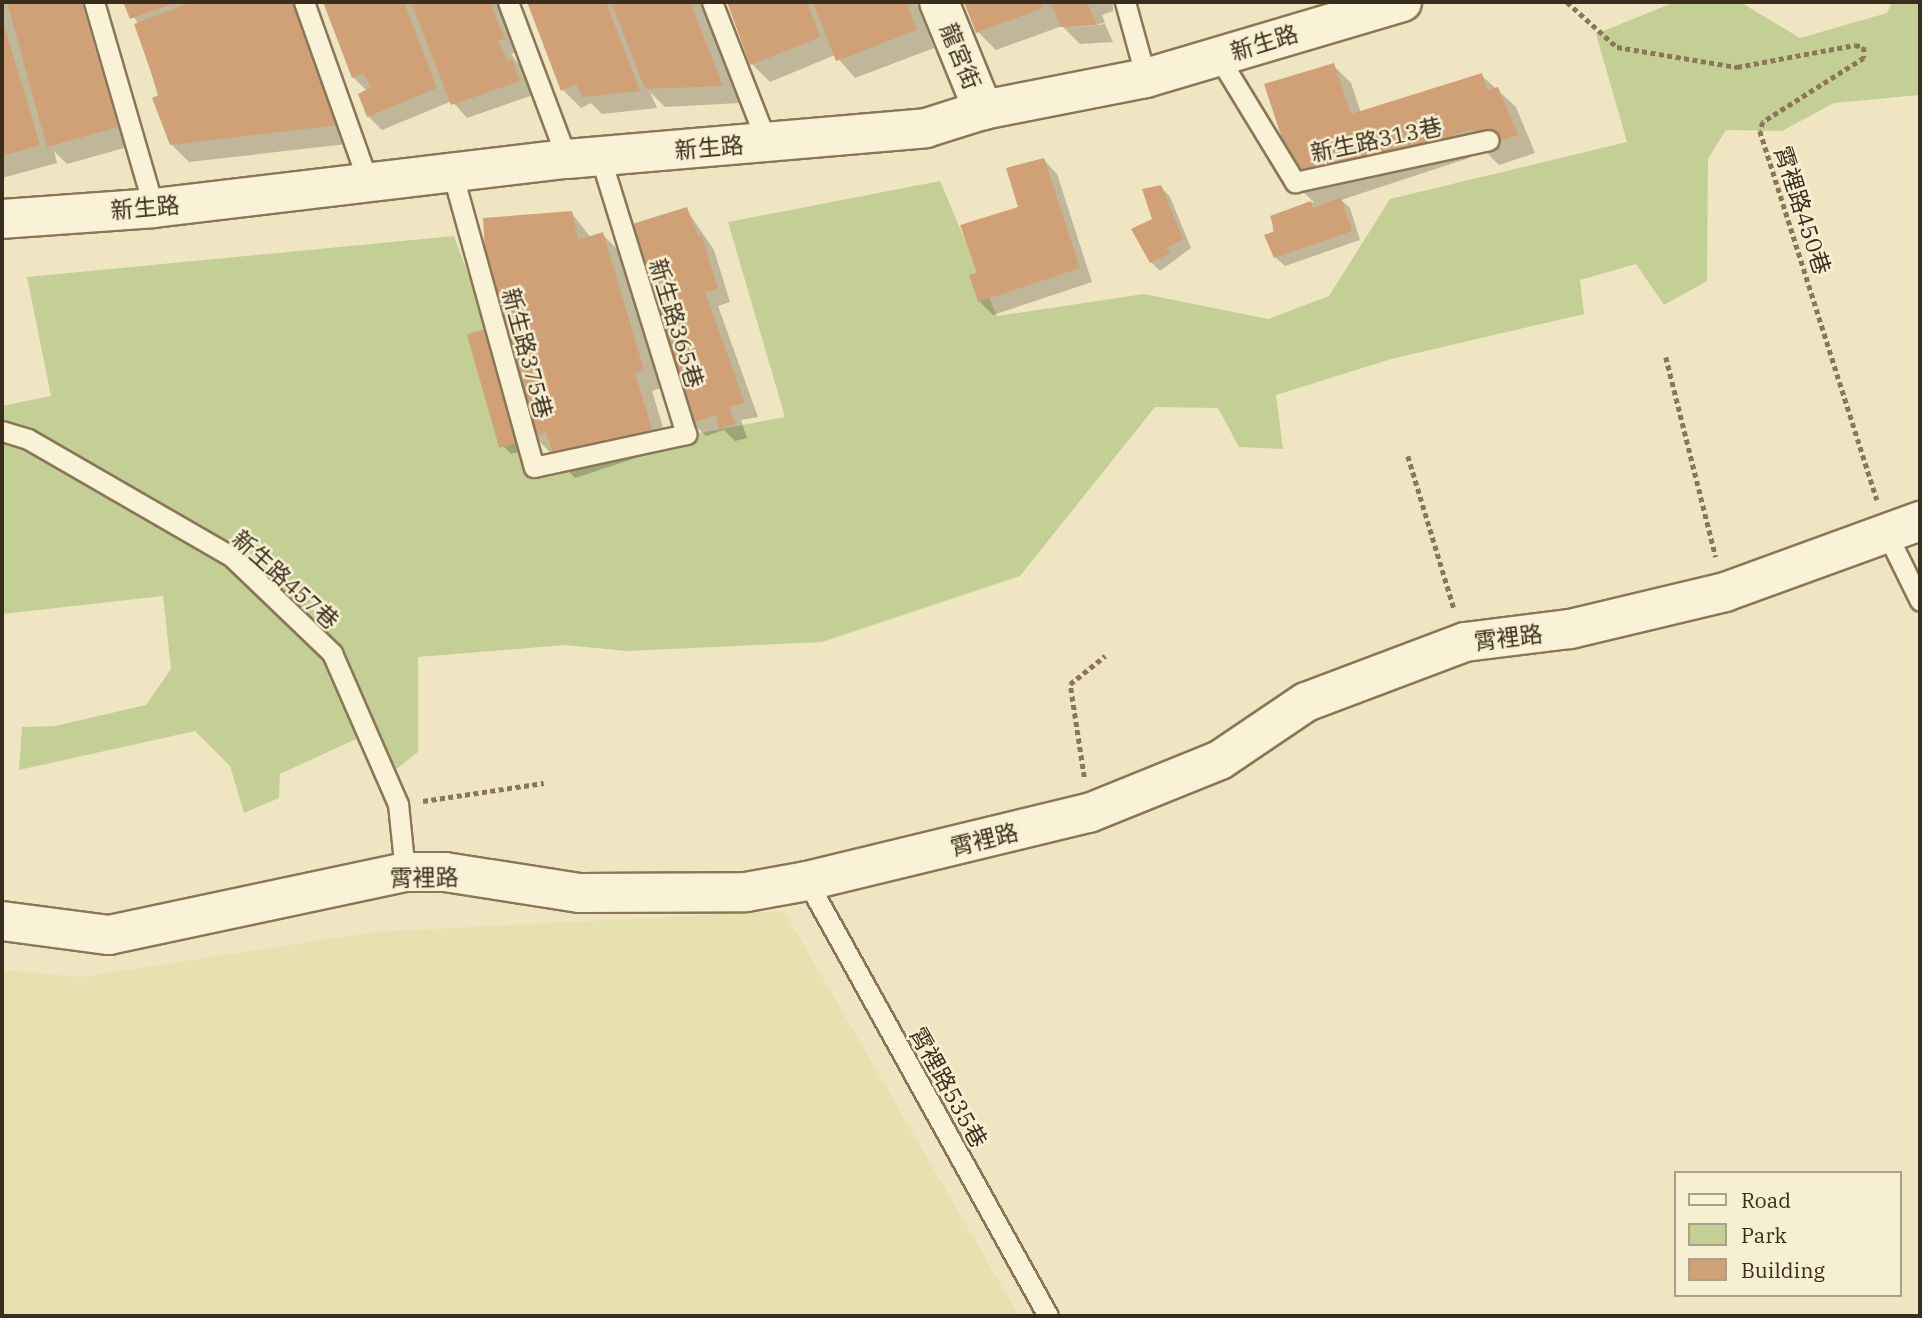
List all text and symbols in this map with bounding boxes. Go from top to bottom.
street label: 龍宮街 [935,19,987,93]
street label: 新生路 [1227,19,1301,65]
street label: 新生路313巷 [1308,112,1444,166]
street label: 新生路 [673,130,745,164]
street label: 霄裡路450巷 [1769,142,1837,278]
street label: 新生路 [109,190,181,224]
street label: 新生路365巷 [644,255,710,391]
street label: 新生路375巷 [497,285,559,421]
street label: 新生路457巷 [227,524,345,634]
street label: 霄裡路 [1472,619,1544,655]
street label: 霄裡路 [947,817,1021,861]
street label: 霄裡路 [389,863,459,891]
street label: 霄裡路535巷 [905,1022,993,1152]
legend [1674,1171,1901,1297]
text: Road [1741,1186,1791,1214]
text: Park [1741,1221,1787,1249]
text: Building [1741,1256,1825,1284]

